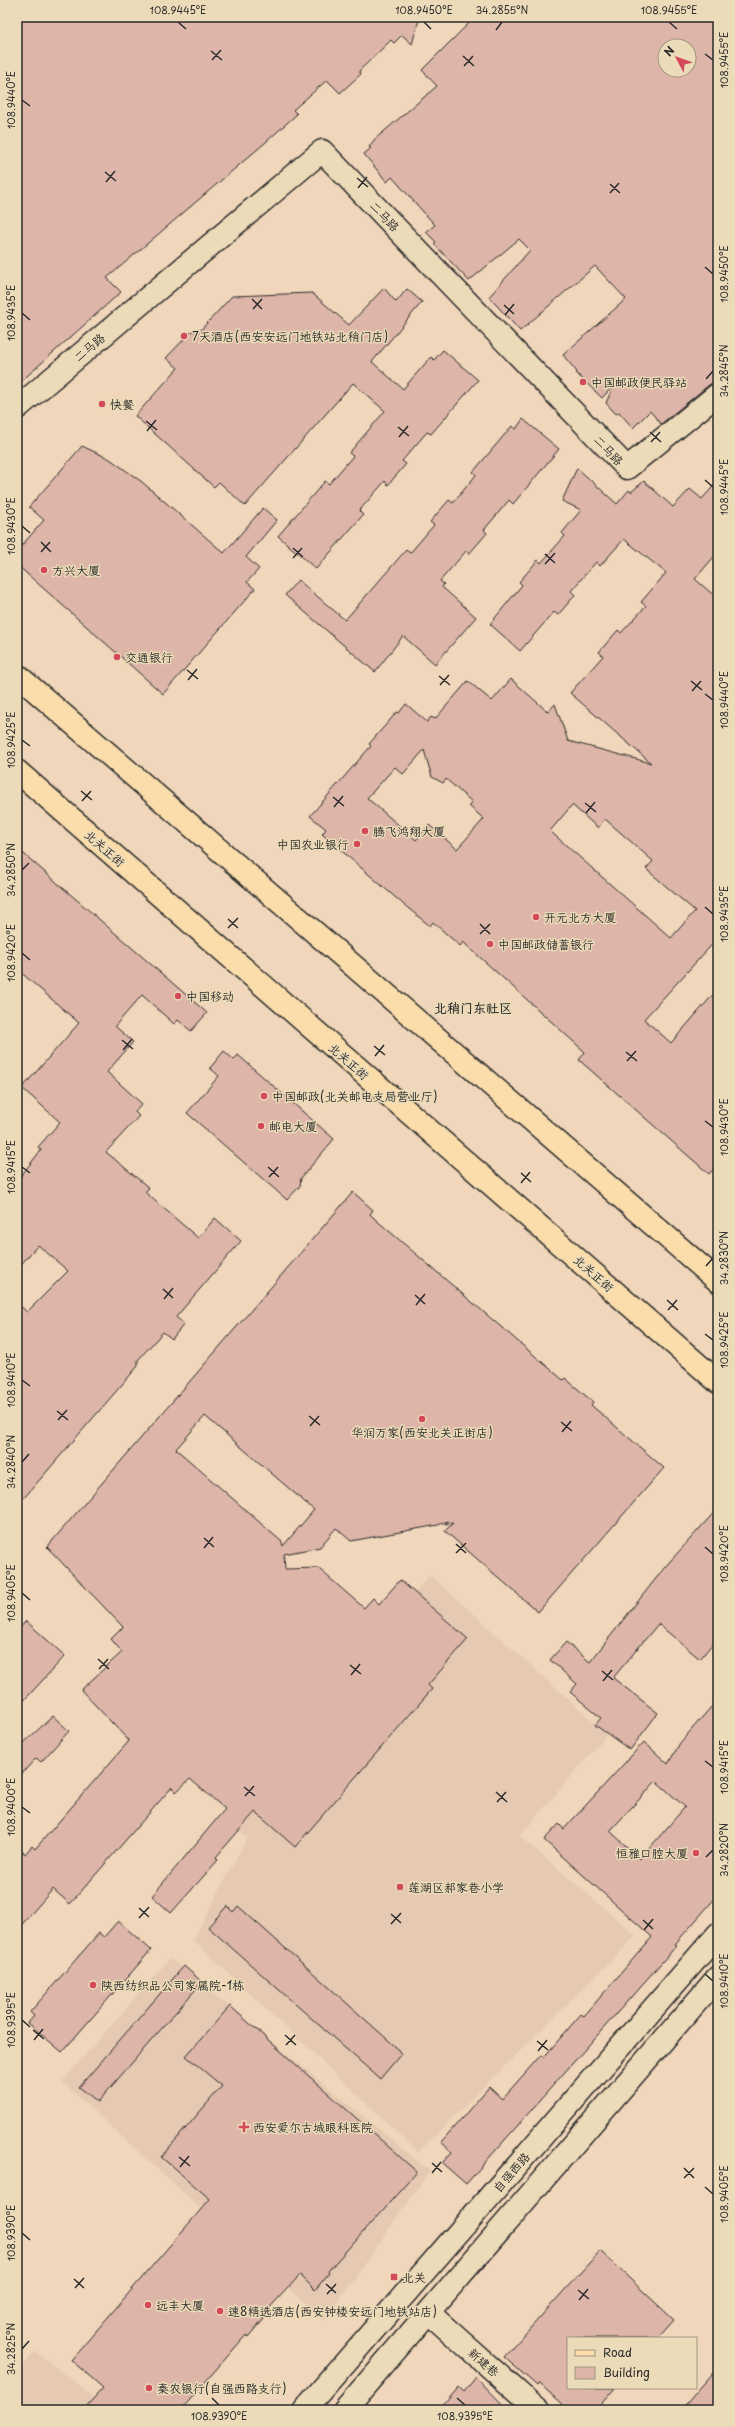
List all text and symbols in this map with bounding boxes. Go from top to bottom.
text: 108.9445°E [150,2,206,17]
text: 108.9450°E [395,2,453,17]
text: 34.2855°N [476,2,529,17]
text: 108.9455°E [641,2,697,17]
text: 108.9455°E [716,32,731,88]
north arrow [657,38,697,78]
text: N [660,42,679,60]
text: 108.9440°E [3,71,18,129]
street label: 二马路 [366,197,404,235]
text: 108.9450°E [716,245,731,303]
text: 108.9435°E [3,285,18,341]
place label: 7天酒店(西安安远门地铁站北稍门店) [192,327,388,345]
street label: 二马路 [69,329,109,365]
marker: 7天酒店(西安安远门地铁站北稍门店) [179,331,189,341]
text: 34.2845°N [716,344,731,398]
place label: 中国邮政便民驿站 [591,373,687,391]
marker: 中国邮政便民驿站 [578,377,588,387]
place label: 快餐 [110,395,134,413]
marker: 快餐 [97,399,107,409]
street label: 二马路 [590,431,628,469]
text: 108.9445°E [716,459,731,515]
text: 108.9430°E [3,497,18,555]
place label: 方兴大厦 [52,561,100,579]
marker: 方兴大厦 [39,565,49,575]
place label: 交通银行 [125,648,173,666]
marker: 交通银行 [112,652,122,662]
text: 108.9440°E [716,671,731,729]
text: 108.9425°E [3,711,18,769]
place label: 腾飞鸿翔大厦 [373,822,445,840]
street label: 北关正街 [81,825,129,871]
marker: 腾飞鸿翔大厦 [360,826,370,836]
place label: 中国农业银行 [277,835,349,853]
marker: 中国农业银行 [352,839,362,849]
text: 34.2850°N [3,843,18,897]
text: 108.9435°E [716,886,731,942]
place label: 开元北方大厦 [544,908,616,926]
marker: 开元北方大厦 [531,912,541,922]
text: 108.9420°E [3,924,18,982]
place label: 中国邮政储蓄银行 [498,935,594,953]
marker: 中国邮政储蓄银行 [485,939,495,949]
place label: 中国移动 [186,987,234,1005]
marker: 中国移动 [173,991,183,1001]
district label: 北稍门东社区 [434,998,512,1017]
street label: 北关正街 [325,1038,373,1084]
place label: 中国邮政(北关邮电支局营业厅) [272,1087,437,1105]
marker: 中国邮政(北关邮电支局营业厅) [259,1091,269,1101]
text: 108.9430°E [716,1098,731,1156]
place label: 邮电大厦 [269,1117,317,1135]
marker: 邮电大厦 [256,1121,266,1131]
text: 108.9415°E [3,1140,18,1194]
text: 34.2830°N [716,1231,731,1285]
street label: 北关正街 [570,1250,618,1296]
text: 108.9425°E [716,1311,731,1369]
text: 108.9410°E [3,1352,18,1408]
marker: 华润万家(西安北关正街店) [417,1414,427,1424]
place label: 华润万家(西安北关正街店) [351,1423,493,1441]
text: 34.2840°N [3,1435,18,1489]
text: 108.9420°E [716,1525,731,1583]
text: 108.9405°E [3,1564,18,1622]
text: 108.9415°E [716,1740,731,1794]
text: 108.9400°E [3,1778,18,1836]
text: 34.2820°N [716,1823,731,1877]
place label: 恒雅口腔大厦 [616,1844,688,1862]
marker: 恒雅口腔大厦 [691,1848,701,1858]
place label: 莲湖区郝家巷小学 [408,1878,504,1896]
marker: 莲湖区郝家巷小学 [395,1882,405,1892]
text: 108.9410°E [716,1953,731,2009]
place label: 陕西纺织品公司家属院-1栋 [101,1976,244,1994]
marker: 陕西纺织品公司家属院-1栋 [88,1980,98,1990]
text: 108.9395°E [3,1992,18,2048]
place label: 西安爱尔古城眼科医院 [253,2118,373,2136]
marker: 西安爱尔古城眼科医院 [238,2121,250,2133]
street label: 自强西路 [488,2148,534,2196]
text: 108.9405°E [716,2165,731,2223]
text: 108.9390°E [3,2205,18,2261]
place label: 北关 [402,2268,426,2286]
marker: 北关 [389,2272,399,2282]
place label: 远丰大厦 [156,2296,204,2314]
marker: 远丰大厦 [143,2300,153,2310]
place label: 速8精选酒店(西安钟楼安远门地铁站店) [228,2302,437,2320]
marker: 速8精选酒店(西安钟楼安远门地铁站店) [215,2306,225,2316]
text: 34.2825°N [3,2323,18,2375]
legend [567,2337,697,2389]
street label: 新建巷 [465,2343,503,2381]
text: Road [603,2343,632,2361]
text: Building [603,2363,650,2381]
place label: 秦农银行(自强西路支行) [157,2379,286,2397]
marker: 秦农银行(自强西路支行) [144,2383,154,2393]
text: 108.9390°E [191,2408,247,2423]
text: 108.9395°E [437,2408,493,2423]

